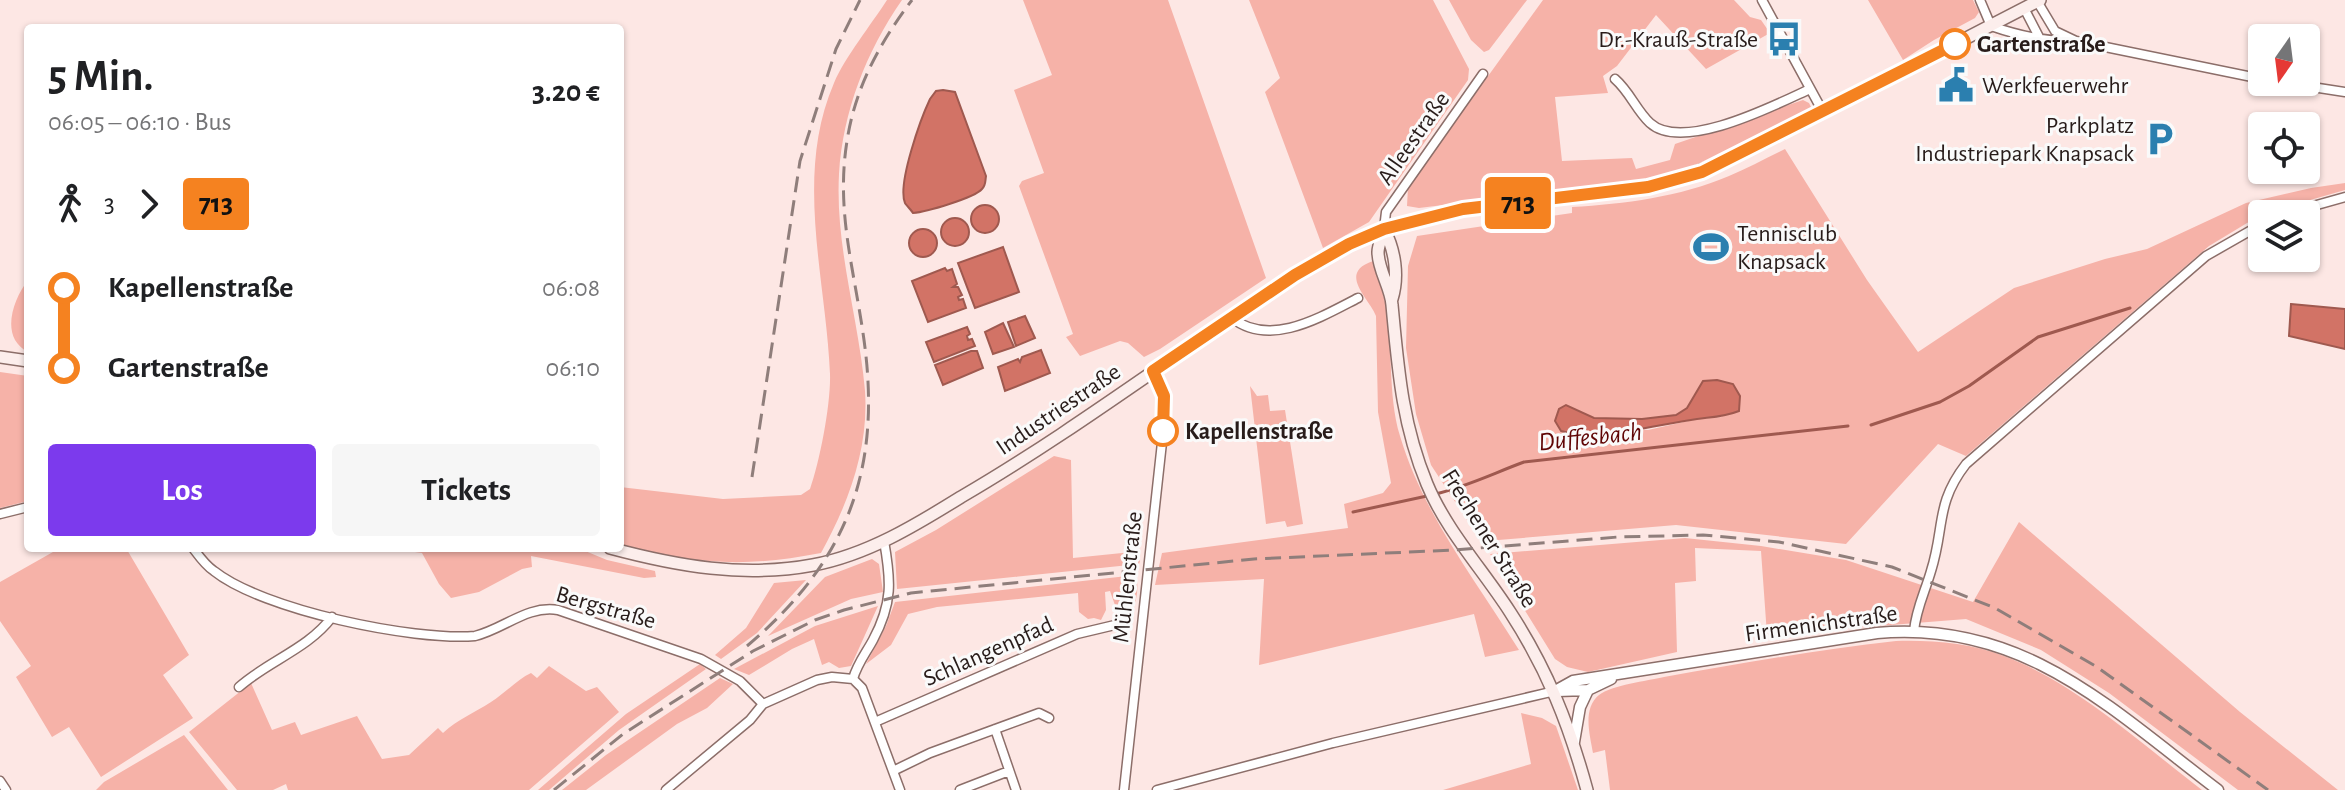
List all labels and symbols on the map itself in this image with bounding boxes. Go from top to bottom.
bus stop icon: Dr.-Krauß-Straße [1765,20,1803,58]
north arrow [2248,24,2320,96]
place label: Dr.-Krauß-Straße [1598,28,1758,52]
marker: Gartenstraße [1940,29,1970,59]
place label: Gartenstraße [1977,33,2106,57]
public building icon: Werkfeuerwehr [1937,66,1975,104]
place label: Werkfeuerwehr [1982,74,2129,98]
street label: Alleestraße [1373,88,1454,189]
place label: Parkplatz Industriepark Knapsack [1915,114,2134,166]
parking icon: Parkplatz Industriepark Knapsack [2141,120,2179,158]
line badge: 713 [1472,177,1564,229]
place label: Tennisclub Knapsack [1737,222,1837,274]
sports icon: Tennisclub Knapsack [1692,228,1730,266]
street label: Industriestraße [992,360,1125,460]
marker: Kapellenstraße [1148,416,1178,446]
water label: Duffesbach [1537,419,1643,455]
place label: Kapellenstraße [1185,420,1333,444]
street label: Frechener Straße [1437,465,1541,612]
street label: Mühlenstraße [1109,510,1147,644]
street label: Bergstraße [553,582,658,634]
street label: Firmenichstraße [1743,601,1899,647]
street label: Schlangenpfad [920,613,1057,691]

